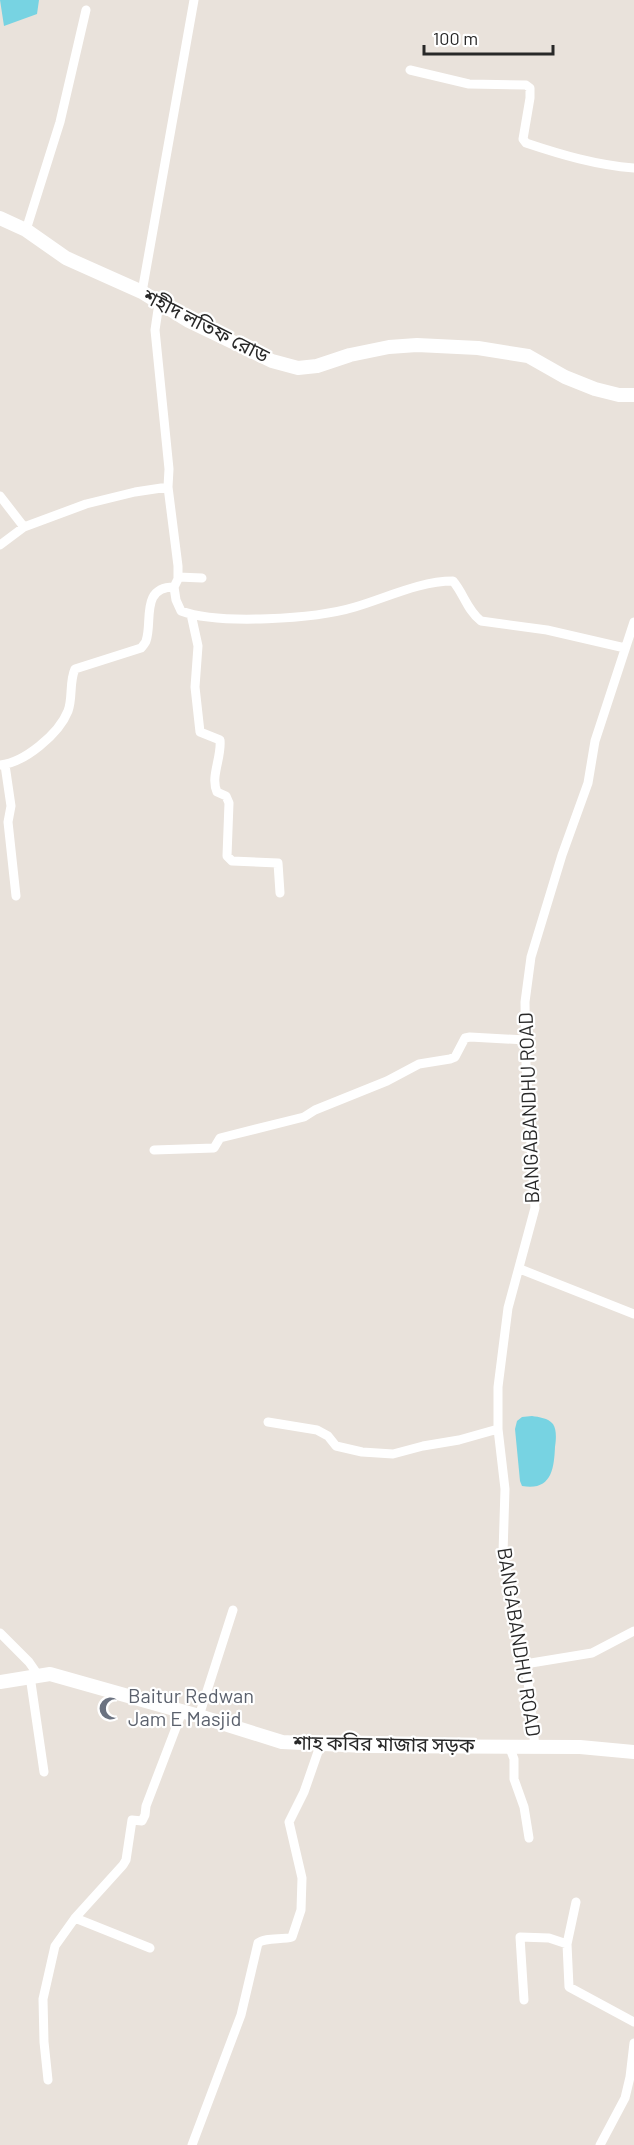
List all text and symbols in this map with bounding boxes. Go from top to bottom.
scale bar [424,18,553,56]
text: 100 m [433,27,478,49]
street label: শহীদ লতিফ রোড [139,283,274,367]
street label: BANGABANDHU ROAD [513,1012,543,1204]
street label: BANGABANDHU ROAD [493,1546,547,1738]
place label: Baitur Redwan Jam E Masjid [128,1683,254,1730]
mosque icon: Baitur Redwan Jam E Masjid [97,1695,123,1721]
street label: শাহ কবির মাজার সড়ক [292,1729,476,1757]

